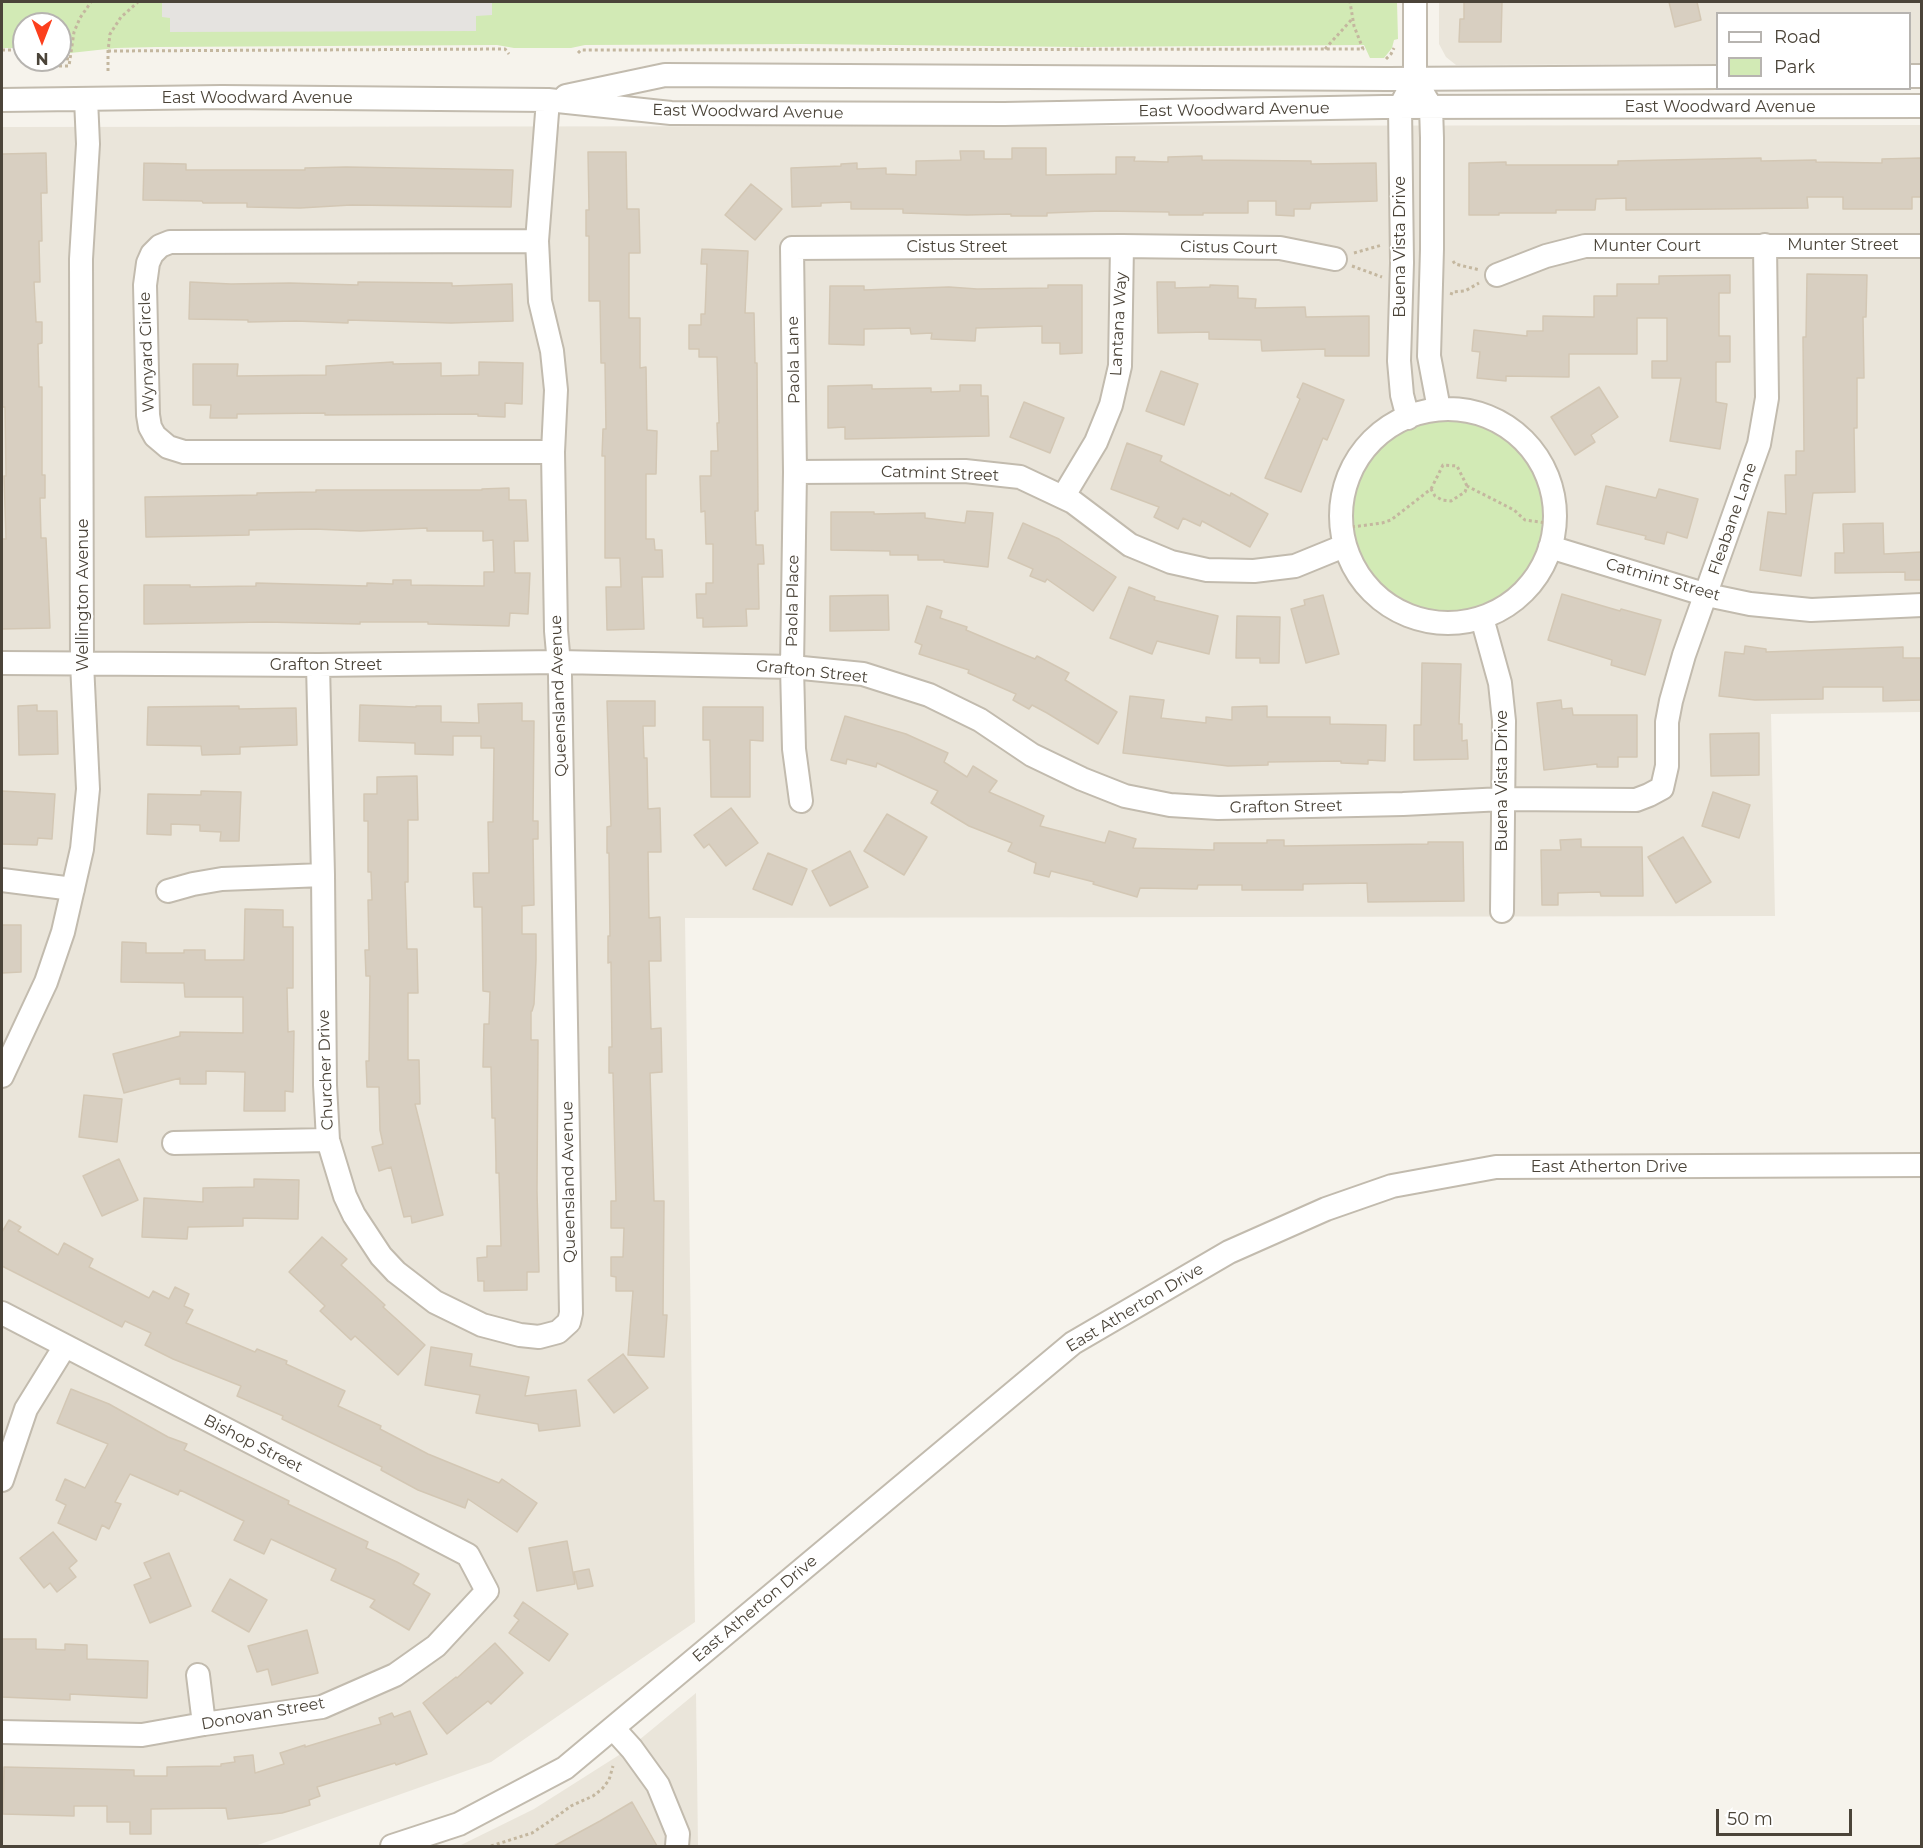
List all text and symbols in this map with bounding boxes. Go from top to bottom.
north arrow [12,12,72,72]
legend [1716,12,1911,90]
text: Road [1774,26,1821,48]
text: N [36,49,48,68]
text: Park [1774,56,1815,78]
street label: East Woodward Avenue [161,88,353,108]
street label: East Woodward Avenue [1624,97,1816,117]
street label: East Woodward Avenue [1138,99,1330,121]
street label: East Woodward Avenue [652,101,844,123]
street label: Buena Vista Drive [1390,176,1410,318]
street label: Munter Street [1787,235,1899,255]
street label: Munter Court [1593,236,1701,256]
street label: Cistus Street [906,237,1008,257]
street label: Cistus Court [1180,238,1278,258]
street label: Lantana Way [1107,271,1131,377]
street label: Wynyard Circle [135,291,159,413]
street label: Paola Lane [784,316,804,404]
street label: Fleabane Lane [1705,460,1761,578]
street label: Catmint Street [881,462,999,486]
street label: Wellington Avenue [73,519,93,671]
street label: Catmint Street [1603,554,1723,606]
street label: Paola Place [783,555,803,647]
street label: Queensland Avenue [547,615,571,777]
street label: Grafton Street [270,655,382,675]
street label: Grafton Street [755,657,869,687]
street label: Buena Vista Drive [1492,710,1512,852]
street label: Grafton Street [1230,796,1342,818]
street label: Churcher Drive [314,1009,338,1131]
street label: Queensland Avenue [558,1101,580,1263]
street label: East Atherton Drive [1531,1157,1687,1177]
street label: East Atherton Drive [1063,1259,1207,1357]
street label: Bishop Street [200,1411,306,1477]
street label: East Atherton Drive [689,1551,821,1667]
street label: Donovan Street [200,1694,326,1734]
scale bar [1719,1797,1856,1835]
text: 50 m [1727,1808,1773,1830]

